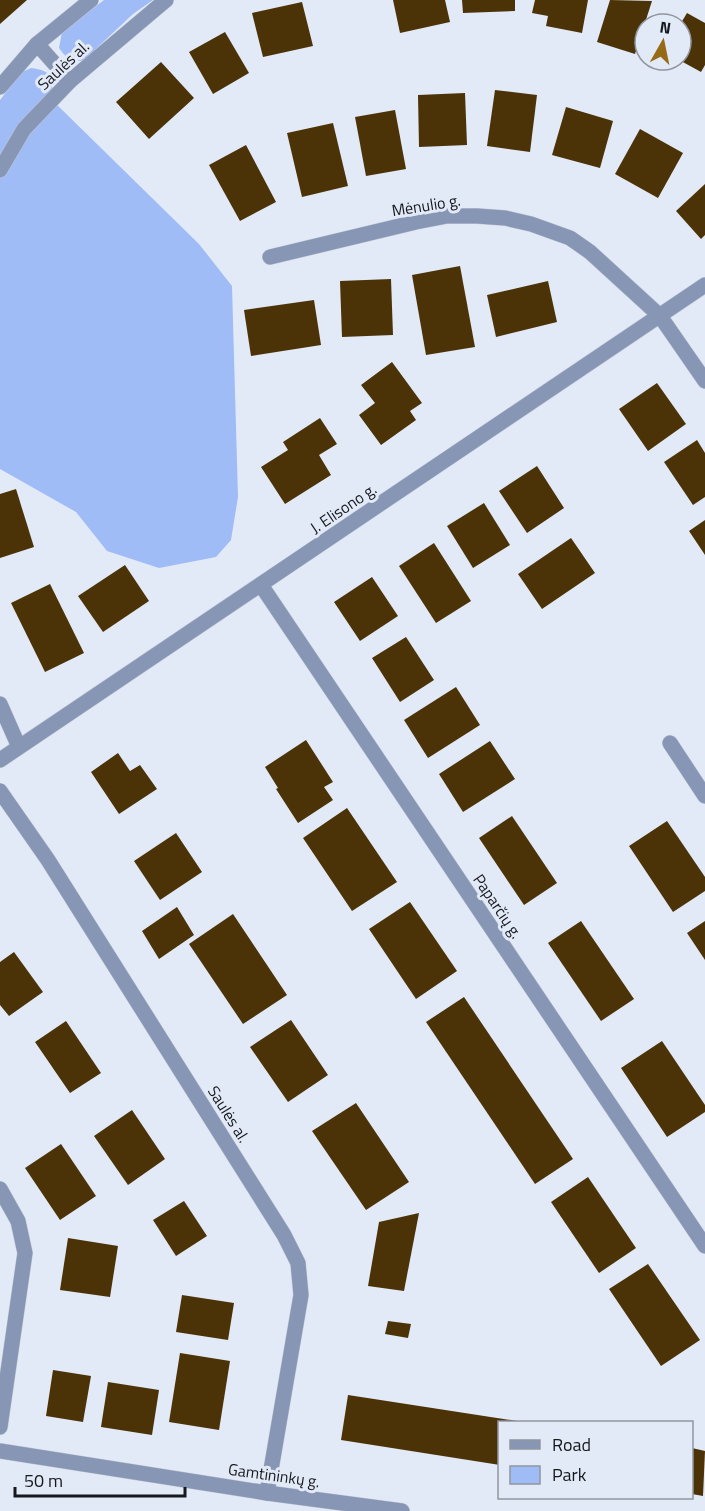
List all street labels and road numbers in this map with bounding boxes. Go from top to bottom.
street label: Saulės al. [32,35,94,95]
street label: Mėnulio g. [390,188,462,222]
street label: J. Elisono g. [305,477,381,539]
street label: Paparčių g. [468,869,528,943]
street label: Saulės al. [202,1081,256,1147]
street label: Gamtininkų g. [227,1457,321,1493]

